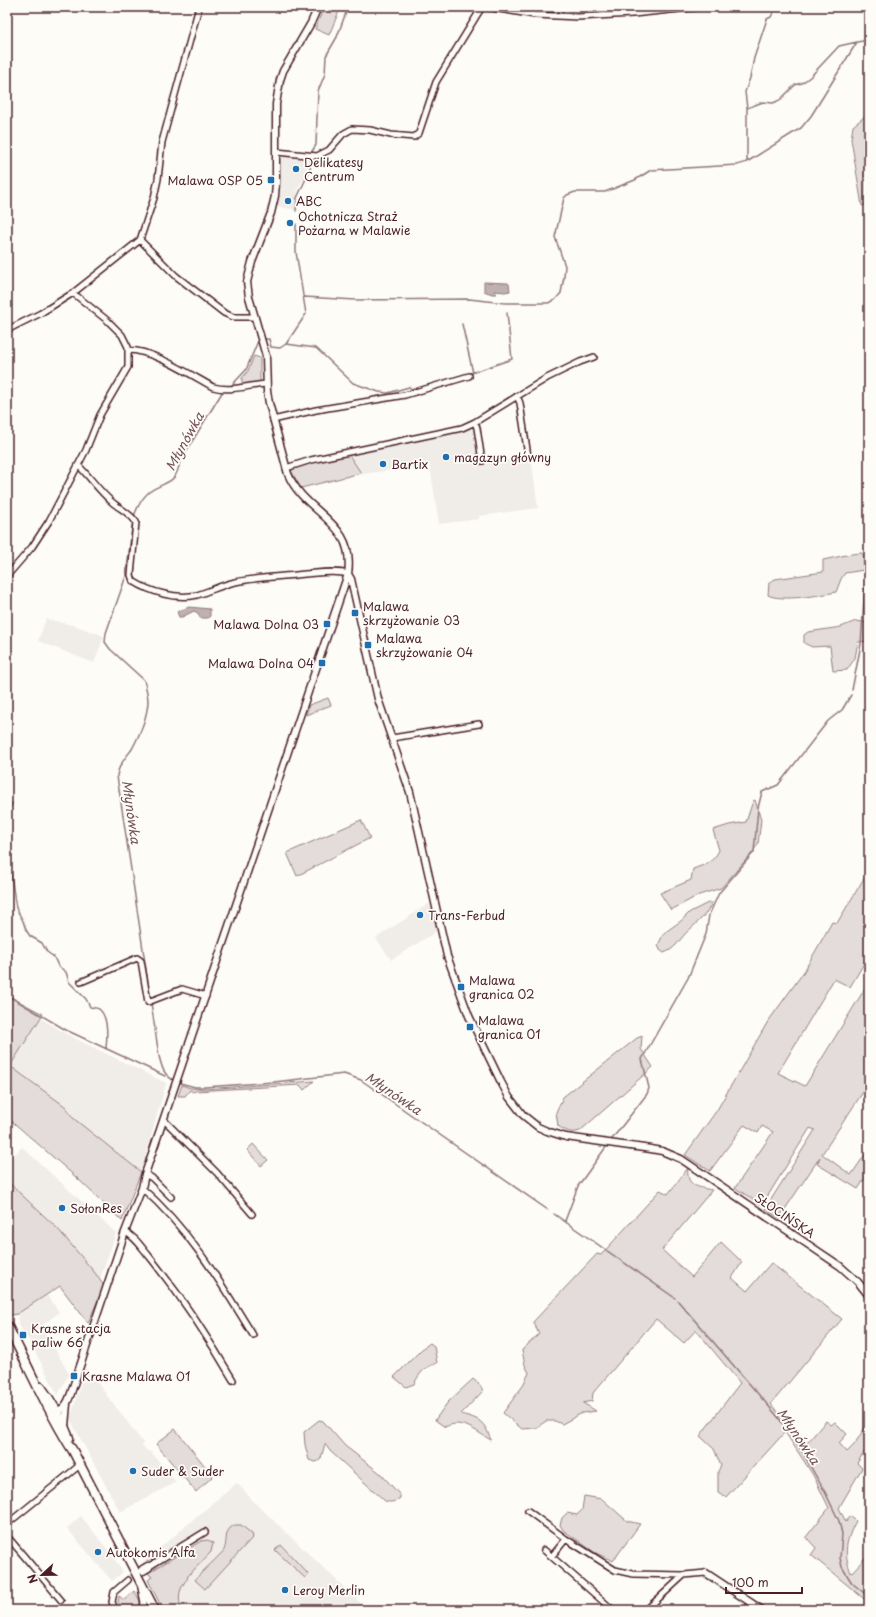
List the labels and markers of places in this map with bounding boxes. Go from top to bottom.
place label: Delikatesy Centrum [304,153,363,185]
marker: Delikatesy Centrum [291,164,301,174]
place label: Malawa OSP 05 [168,171,263,189]
marker: Malawa OSP 05 [266,175,276,185]
place label: ABC [296,192,322,210]
marker: ABC [283,196,293,206]
place label: Ochotnicza Straż Pożarna w Malawie [298,207,410,239]
marker: Ochotnicza Straż Pożarna w Malawie [285,218,295,228]
place label: magazyn główny [454,448,551,466]
marker: magazyn główny [441,452,451,462]
place label: Bartix [391,455,428,473]
marker: Bartix [378,459,388,469]
place label: Malawa skrzyżowanie 03 [363,597,460,629]
marker: Malawa skrzyżowanie 03 [350,608,360,618]
place label: Malawa Dolna 03 [213,615,319,633]
marker: Malawa Dolna 03 [322,619,332,629]
place label: Malawa skrzyżowanie 04 [376,629,473,661]
marker: Malawa skrzyżowanie 04 [363,640,373,650]
place label: Malawa Dolna 04 [208,654,314,672]
marker: Malawa Dolna 04 [317,658,327,668]
place label: Trans-Ferbud [428,906,505,924]
marker: Trans-Ferbud [415,910,425,920]
place label: Malawa granica 02 [469,971,535,1003]
marker: Malawa granica 02 [456,982,466,992]
place label: Malawa granica 01 [478,1011,541,1043]
marker: Malawa granica 01 [465,1022,475,1032]
place label: SołonRes [70,1199,123,1217]
marker: SołonRes [57,1203,67,1213]
place label: Krasne stacja paliw 66 [31,1319,111,1351]
marker: Krasne stacja paliw 66 [18,1330,28,1340]
place label: Krasne Malawa 01 [82,1367,190,1385]
marker: Krasne Malawa 01 [69,1371,79,1381]
place label: Suder & Suder [141,1462,225,1480]
marker: Suder & Suder [128,1466,138,1476]
place label: Autokomis Alfa [106,1543,196,1561]
marker: Autokomis Alfa [93,1547,103,1557]
place label: Leroy Merlin [293,1581,365,1599]
marker: Leroy Merlin [280,1585,290,1595]

